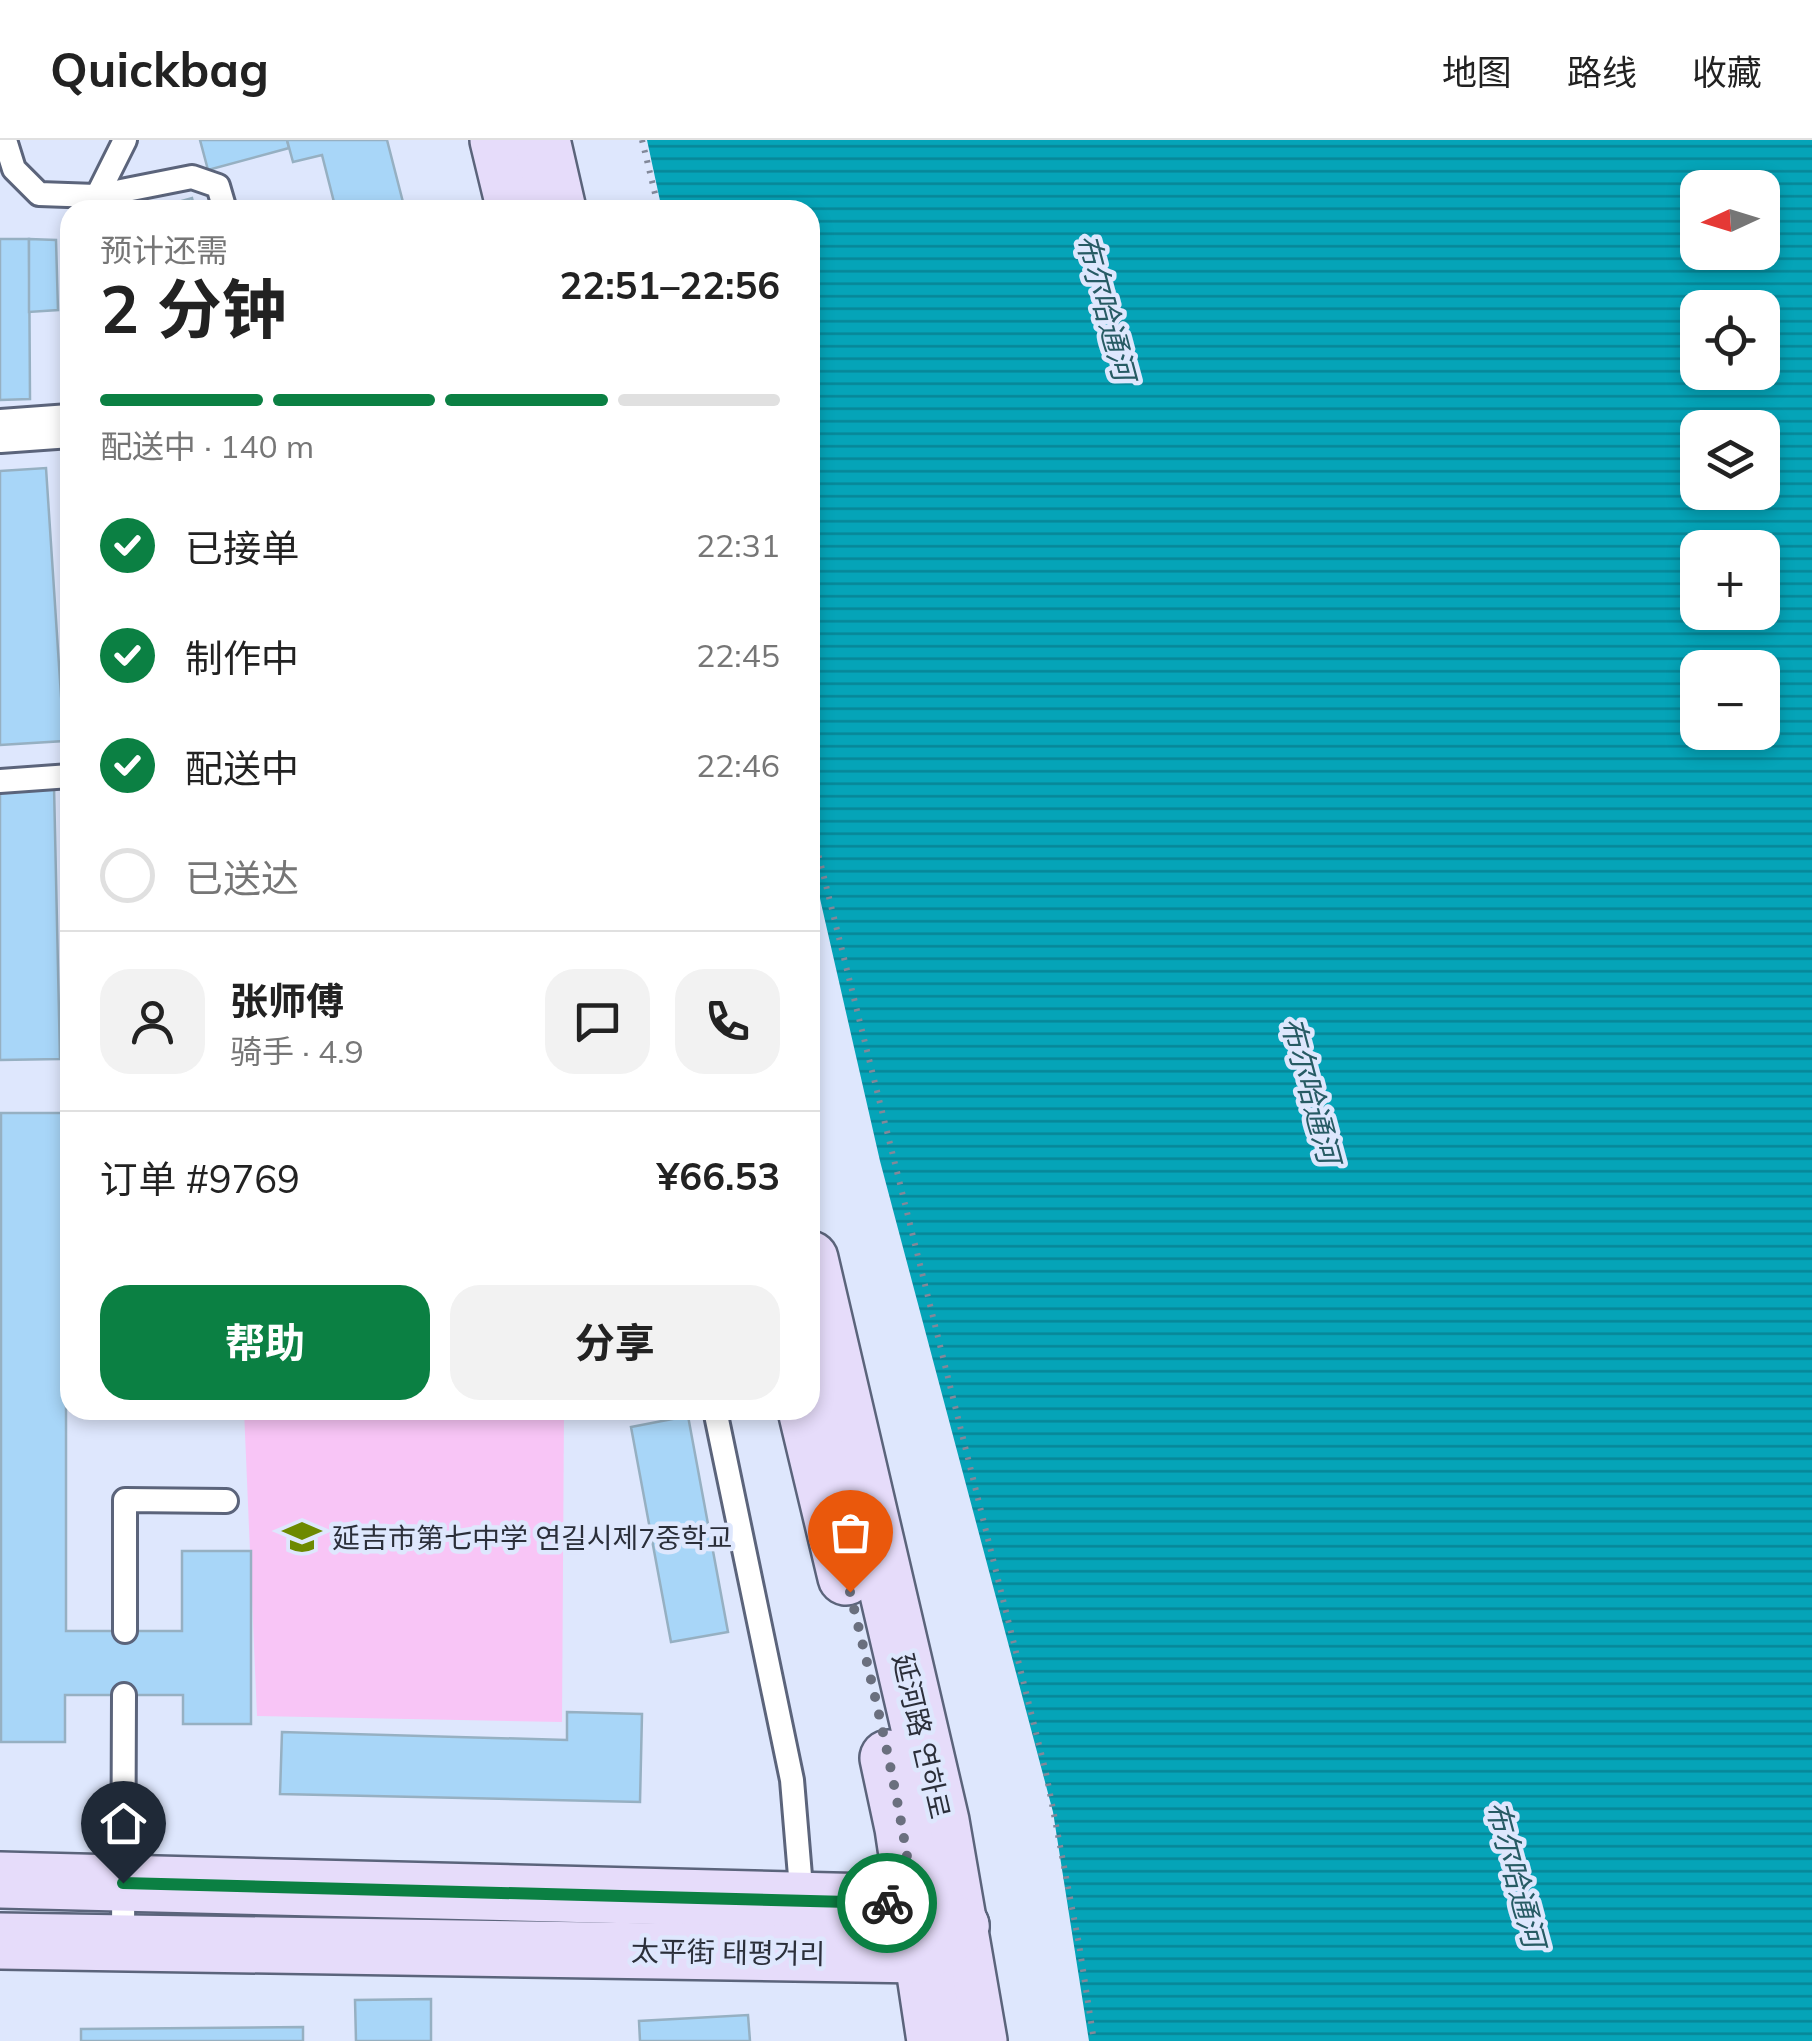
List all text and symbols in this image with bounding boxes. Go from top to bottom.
text: Quickbag [50,39,269,99]
text: 地图 [1442,50,1512,94]
text: 路线 [1567,50,1637,94]
text: 收藏 [1692,50,1762,94]
north arrow [1680,170,1780,270]
map controls [1680,170,1780,750]
text: 预计还需 [100,230,228,270]
water label: 布尔哈通河 [1068,230,1145,389]
text: 22:51–22:56 [560,261,780,309]
text: 2 分钟 [100,268,287,349]
button: locate [1680,290,1780,390]
button: layers [1680,410,1780,510]
text: 配送中 · 140 m [100,426,314,466]
icon: check [100,518,155,573]
text: 已接单 [185,524,299,572]
text: 22:31 [696,525,780,565]
button: + [1680,530,1780,630]
icon: check [100,628,155,683]
text: 制作中 [185,634,299,682]
text: 22:45 [696,635,780,675]
button: − [1680,650,1780,750]
icon: check [100,738,155,793]
text: 配送中 [185,744,299,792]
text: 22:46 [696,745,780,785]
text: 已送达 [185,854,299,902]
button: person [100,969,205,1074]
button: chat [545,969,650,1074]
button: phone [675,969,780,1074]
text: 张师傅 [230,977,344,1025]
water label: 布尔哈通河 [1273,1013,1350,1172]
text: 骑手 · 4.9 [230,1031,364,1071]
text: ¥66.53 [657,1152,780,1200]
text: 订单 #9769 [100,1155,300,1203]
button: 帮助 [100,1285,430,1400]
button: 分享 [450,1285,780,1400]
pin [808,1490,893,1593]
icon: bag [823,1505,878,1560]
school or university icon: 延吉市第七中学 연길시제7중학교 [281,1516,323,1558]
place label: 延吉市第七中学 연길시제7중학교 [332,1520,732,1555]
street label: 延河路 연하로 [886,1650,958,1822]
pin [81,1781,166,1884]
icon: home [96,1796,151,1851]
water label: 布尔哈通河 [1478,1797,1555,1956]
courier [837,1853,937,1953]
icon: bike [860,1876,915,1931]
street label: 太平街 태평거리 [631,1933,825,1971]

